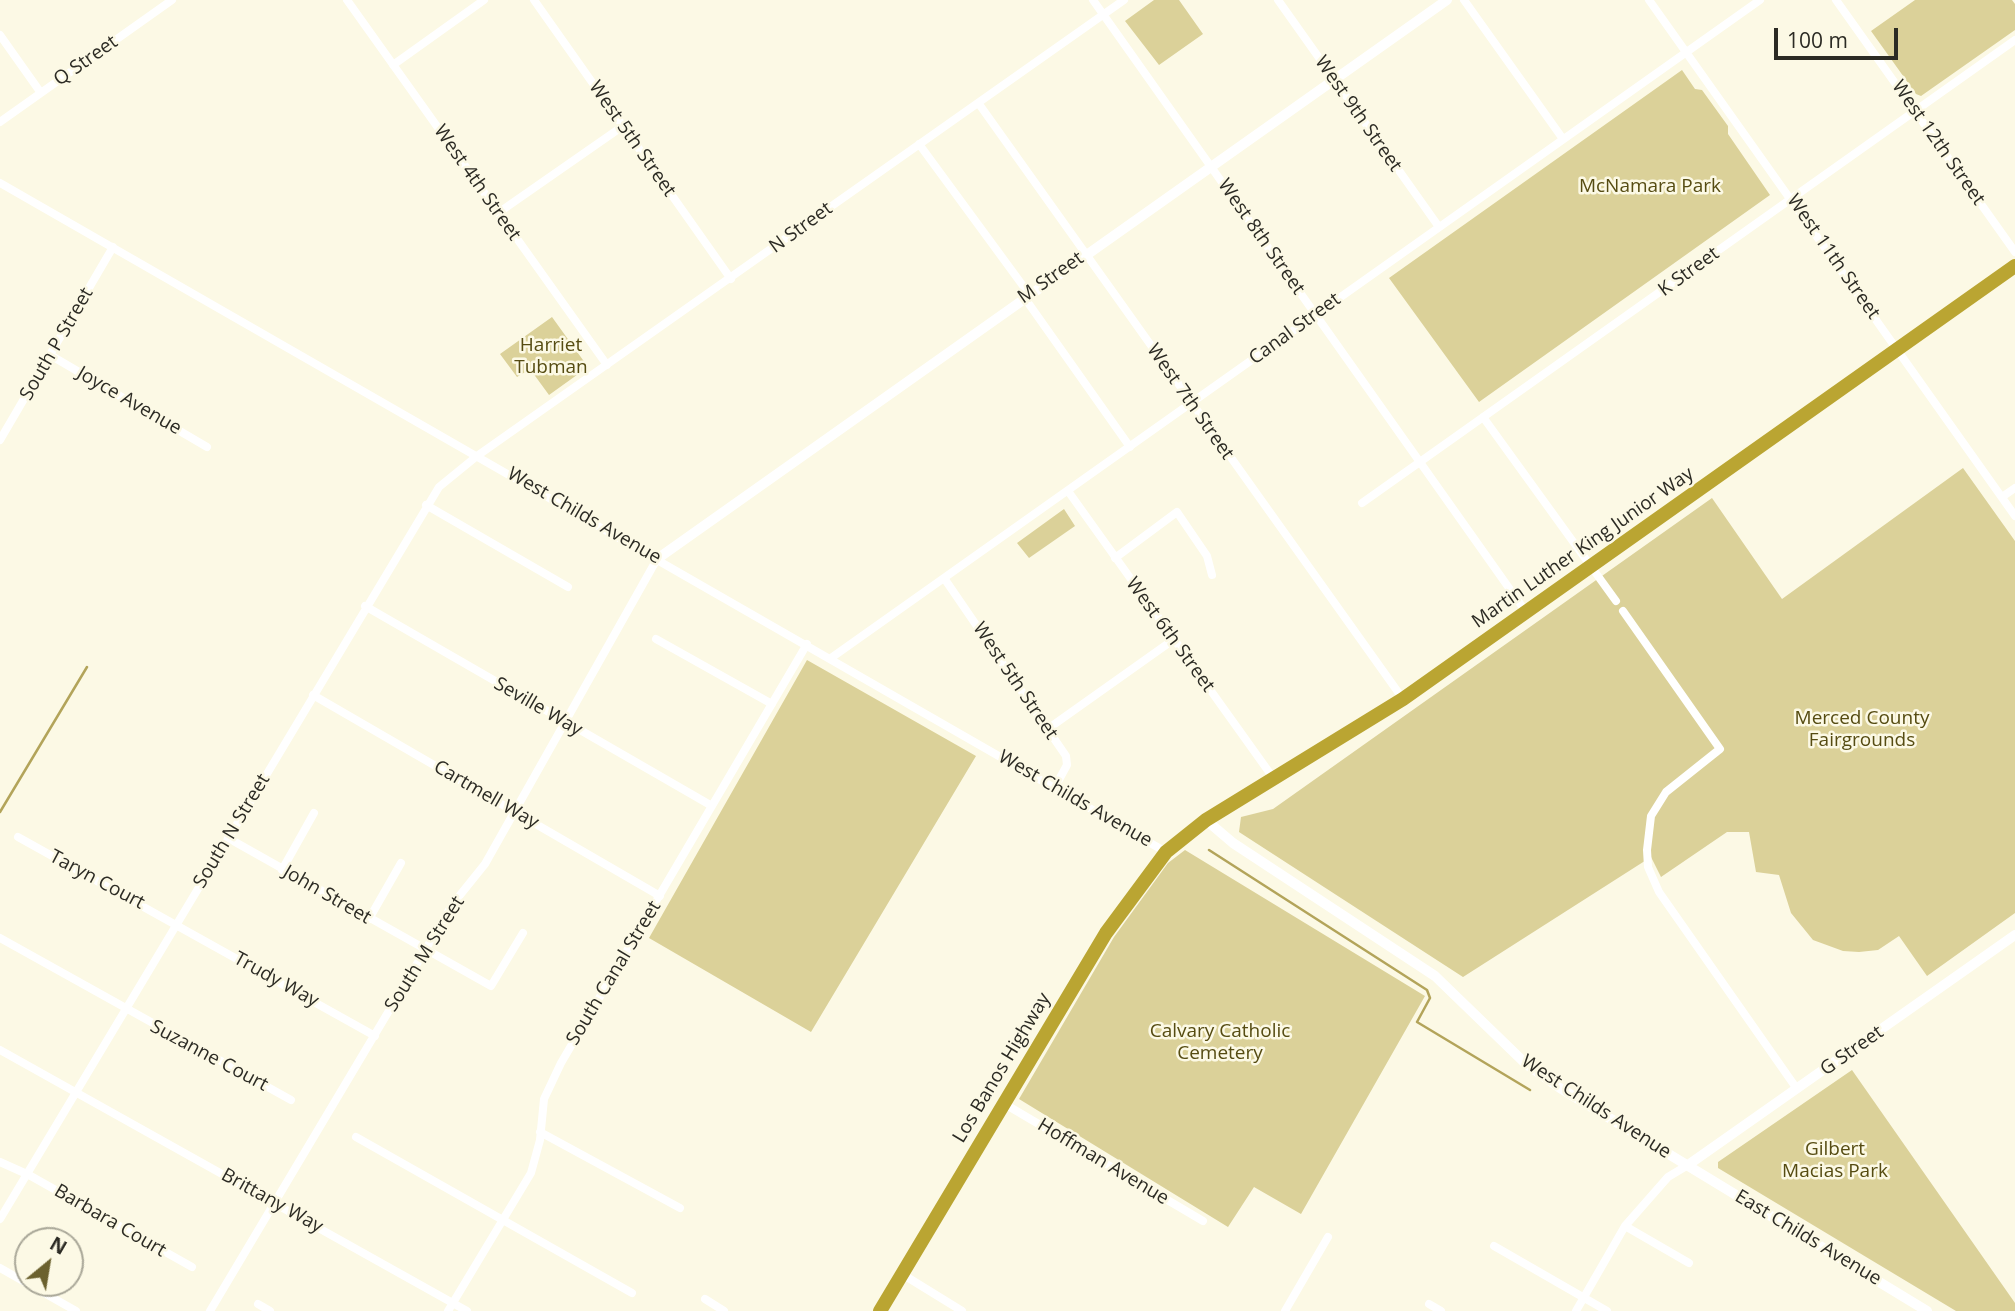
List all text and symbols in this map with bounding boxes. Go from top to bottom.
scale bar [1777,14,1901,58]
text: 100 m [1787,26,1848,54]
street label: Q Street [50,31,122,91]
street label: West 9th Street [1310,52,1406,176]
street label: West 12th Street [1886,76,1990,210]
street label: West 5th Street [584,77,680,201]
street label: West 4th Street [429,121,525,245]
street label: West 8th Street [1213,175,1309,299]
park label: McNamara Park [1579,176,1721,198]
street label: West 11th Street [1781,190,1885,324]
street label: N Street [765,198,837,258]
street label: K Street [1654,242,1724,302]
street label: M Street [1014,247,1088,309]
street label: South P Street [16,284,98,404]
street label: Canal Street [1245,288,1345,370]
park label: Harriet Tubman [514,335,588,379]
street label: West 7th Street [1142,340,1238,464]
street label: Joyce Avenue [73,362,185,440]
street label: West Childs Avenue [503,463,665,569]
street label: Martin Luther King Junior Way [1468,463,1698,633]
street label: West 6th Street [1121,573,1219,697]
street label: West 5th Street [967,618,1063,744]
street label: Seville Way [490,673,586,741]
park label: Merced County Fairgrounds [1795,708,1929,752]
street label: West Childs Avenue [994,746,1156,852]
street label: Cartmell Way [429,756,543,834]
street label: South N Street [189,770,275,892]
street label: Taryn Court [46,845,148,915]
street label: John Street [279,861,375,929]
street label: South M Street [380,892,470,1016]
street label: South Canal Street [562,897,666,1049]
street label: Trudy Way [230,947,322,1013]
street label: Los Banos Highway [948,989,1056,1147]
street label: Suzanne Court [146,1015,272,1097]
park label: Calvary Catholic Cemetery [1150,1021,1290,1065]
street label: G Street [1816,1021,1888,1081]
street label: West Childs Avenue [1517,1050,1675,1164]
street label: Hoffman Avenue [1033,1114,1173,1210]
park label: Gilbert Macias Park [1782,1139,1888,1183]
street label: Brittany Way [217,1164,327,1238]
street label: Barbara Court [50,1180,170,1262]
street label: East Childs Avenue [1731,1185,1885,1291]
north arrow [14,1227,84,1297]
text: N [45,1230,72,1261]

